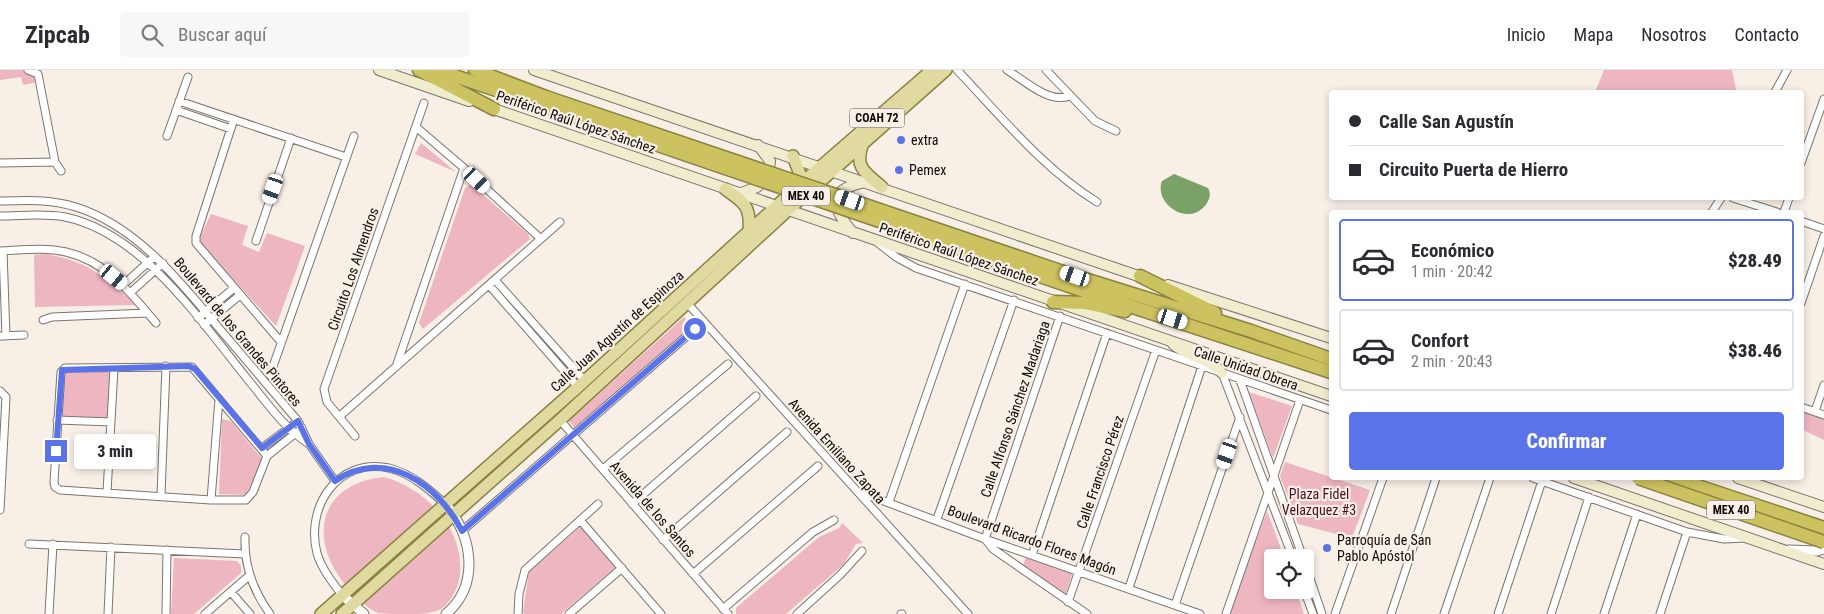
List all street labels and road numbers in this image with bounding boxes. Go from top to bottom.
street label: Periférico Raúl López Sánchez [494,87,658,157]
road number: COAH 72 [850,108,904,128]
road number: MEX 40 [782,186,830,206]
street label: Circuito Los Almendros [324,205,382,333]
street label: Periférico Raúl López Sánchez [877,219,1041,289]
street label: Boulevard de los Grandes Pintores [171,254,305,410]
street label: Calle Juan Agustín de Espinoza [547,267,687,395]
street label: Calle Alfonso Sánchez Madariaga [977,319,1053,499]
street label: Calle Unidad Obrera [1192,343,1300,393]
street label: Avenida Emiliano Zapata [785,395,889,507]
street label: Calle Francisco Pérez [1073,413,1127,531]
street label: Avenida de los Santos [607,458,699,560]
road number: MEX 40 [1707,500,1755,520]
street label: Boulevard Ricardo Flores Magón [945,502,1119,578]

